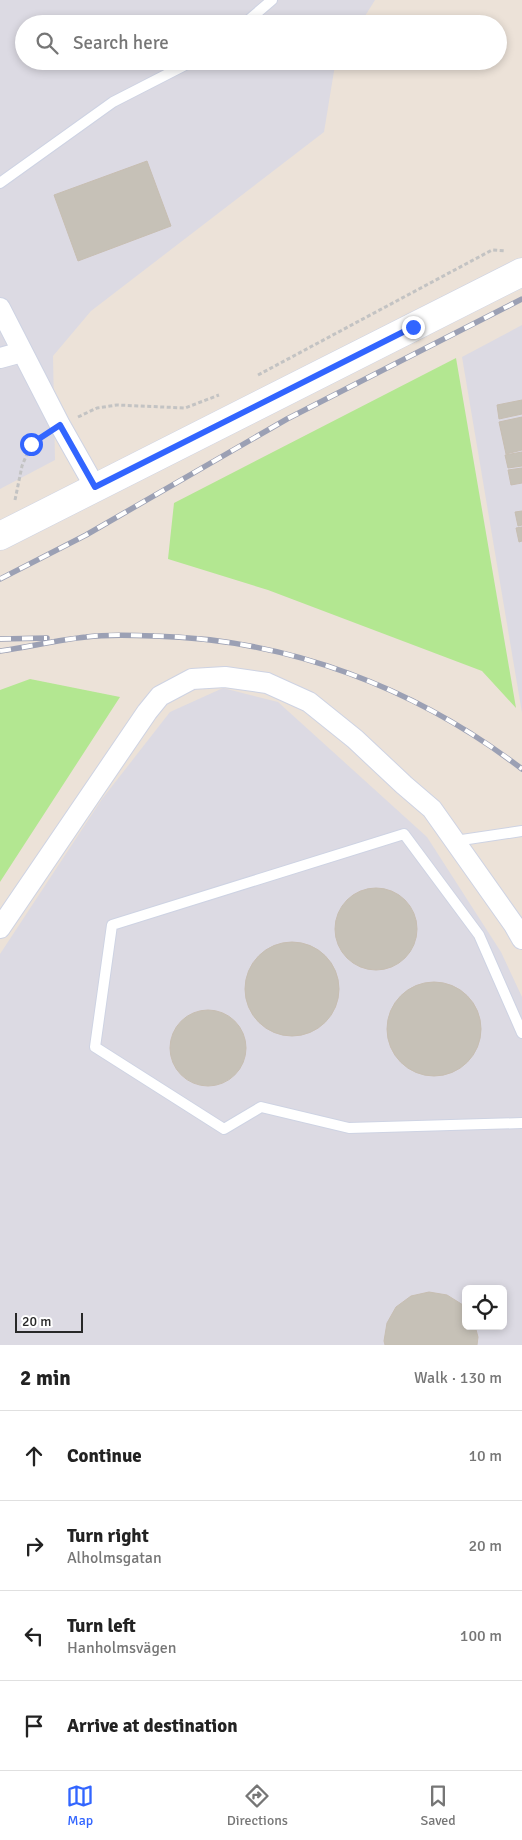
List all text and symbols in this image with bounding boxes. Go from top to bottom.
search box [15,15,507,70]
icon: search [33,29,61,57]
text: Search here [73,31,169,55]
route end [402,316,425,339]
route start [20,433,43,456]
map controls [462,1285,507,1330]
button: locate [462,1285,507,1330]
scale bar [15,1310,82,1333]
text: 20 m [22,1313,51,1330]
text: 2 min [20,1365,71,1391]
text: Walk · 130 m [414,1368,502,1388]
icon: ahead [20,1442,48,1470]
text: Continue [67,1444,142,1468]
text: 10 m [468,1446,502,1466]
text: Turn right [67,1524,149,1548]
icon: right [20,1532,48,1560]
text: 20 m [468,1536,502,1556]
text: Alholmsgatan [67,1548,162,1568]
text: Turn left [67,1614,136,1638]
icon: left [20,1622,48,1650]
text: 100 m [460,1626,502,1646]
text: Hanholmsvägen [67,1638,177,1658]
icon: arrive [20,1712,48,1740]
text: Arrive at destination [67,1714,238,1738]
tab: Map [66,1782,94,1829]
tab: Directions [227,1782,288,1829]
tab: Saved [420,1782,456,1829]

